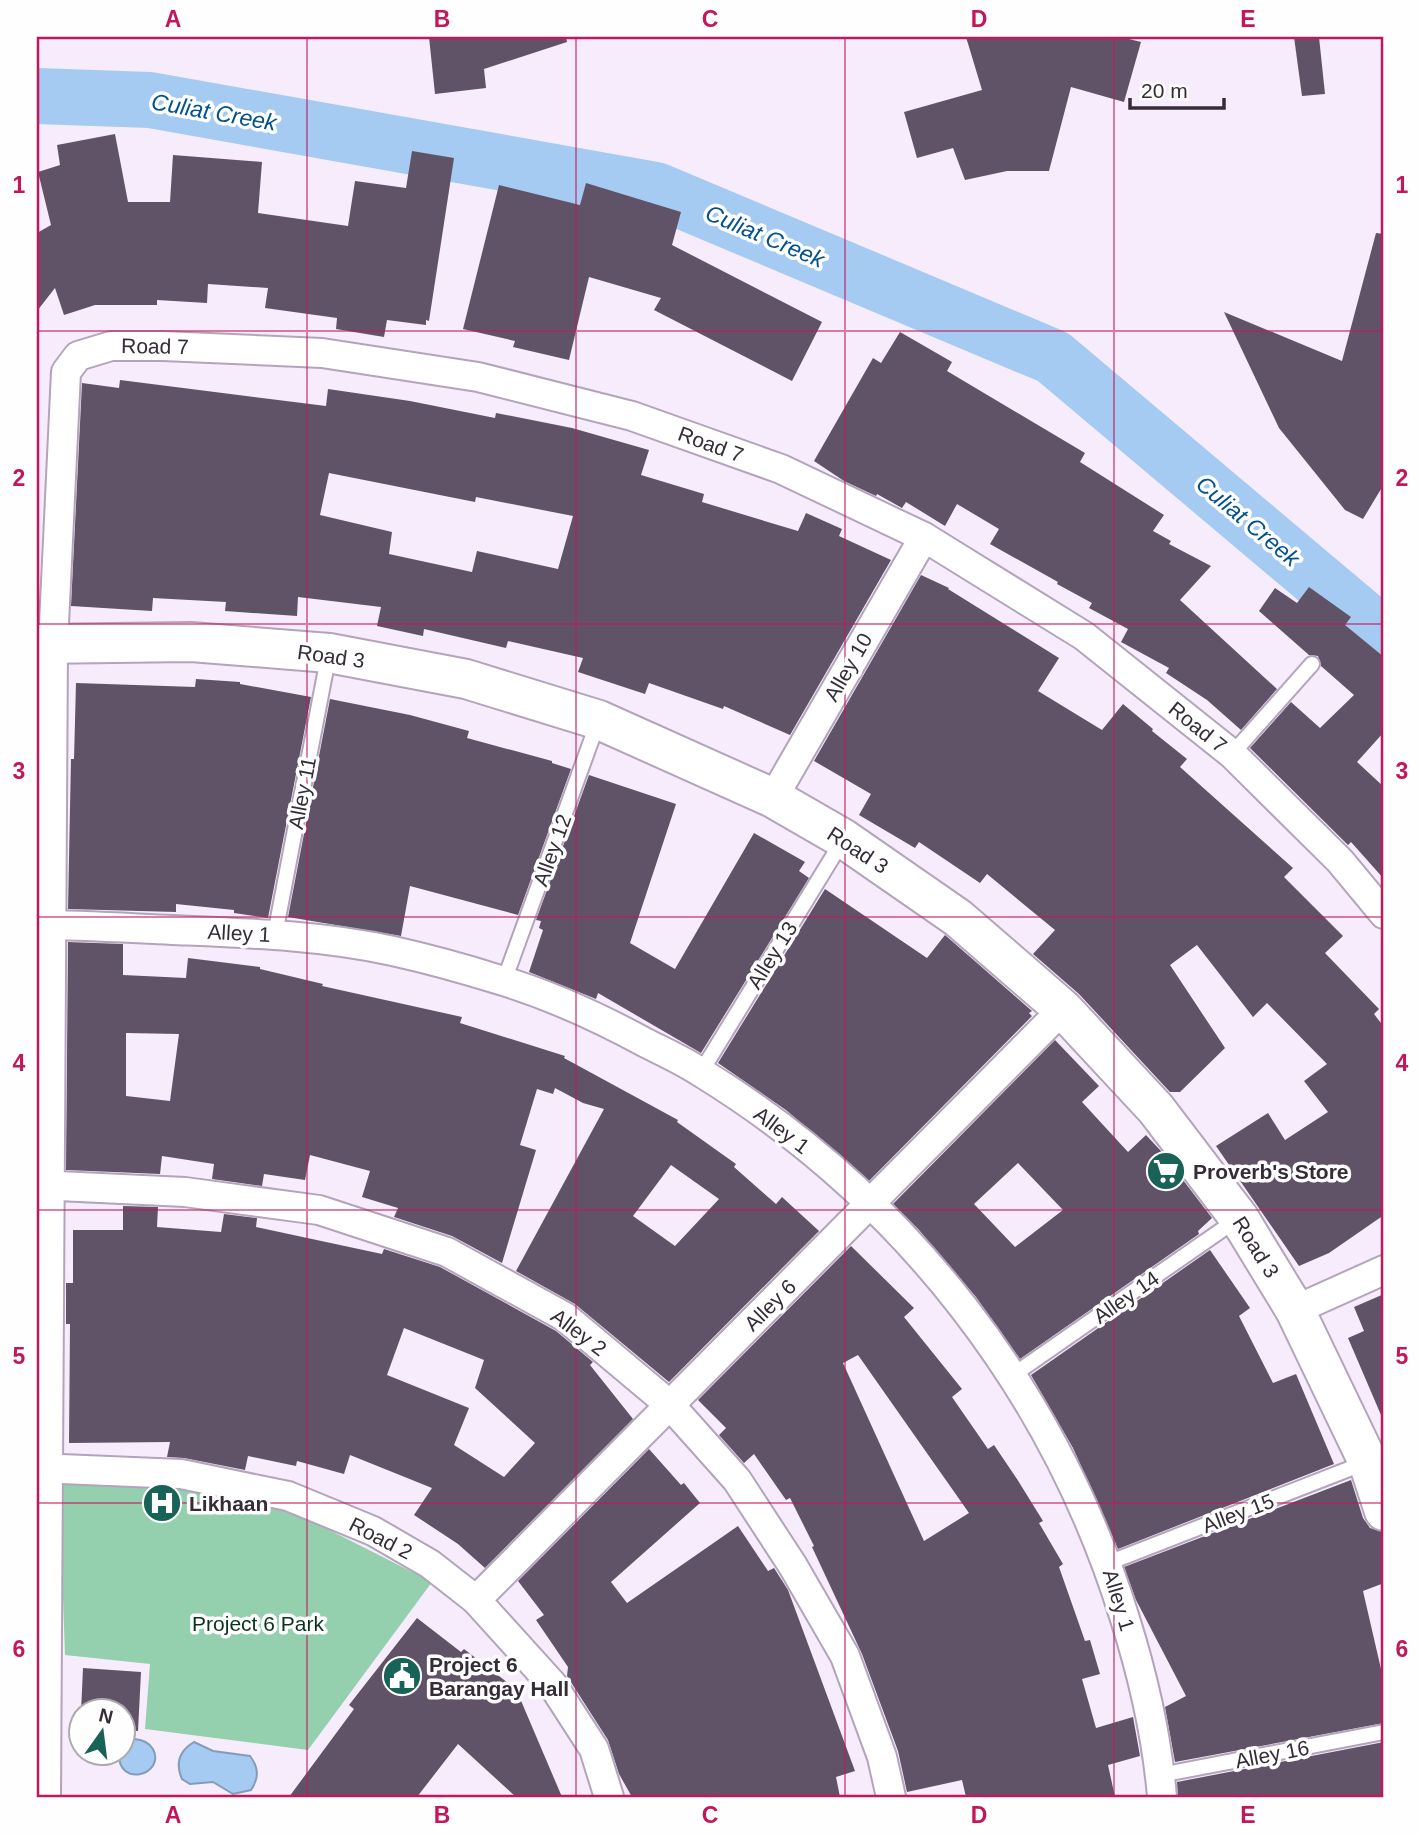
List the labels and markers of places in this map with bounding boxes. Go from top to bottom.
supermarket icon: Proverb's Store [1145,1150,1187,1192]
place label: Proverb's Store [1193,1160,1349,1183]
hospital icon: Likhaan [141,1482,183,1524]
place label: Likhaan [189,1492,268,1515]
place label: Project 6 Barangay Hall [429,1653,569,1700]
public building icon: Project 6 Barangay Hall [381,1655,423,1697]

